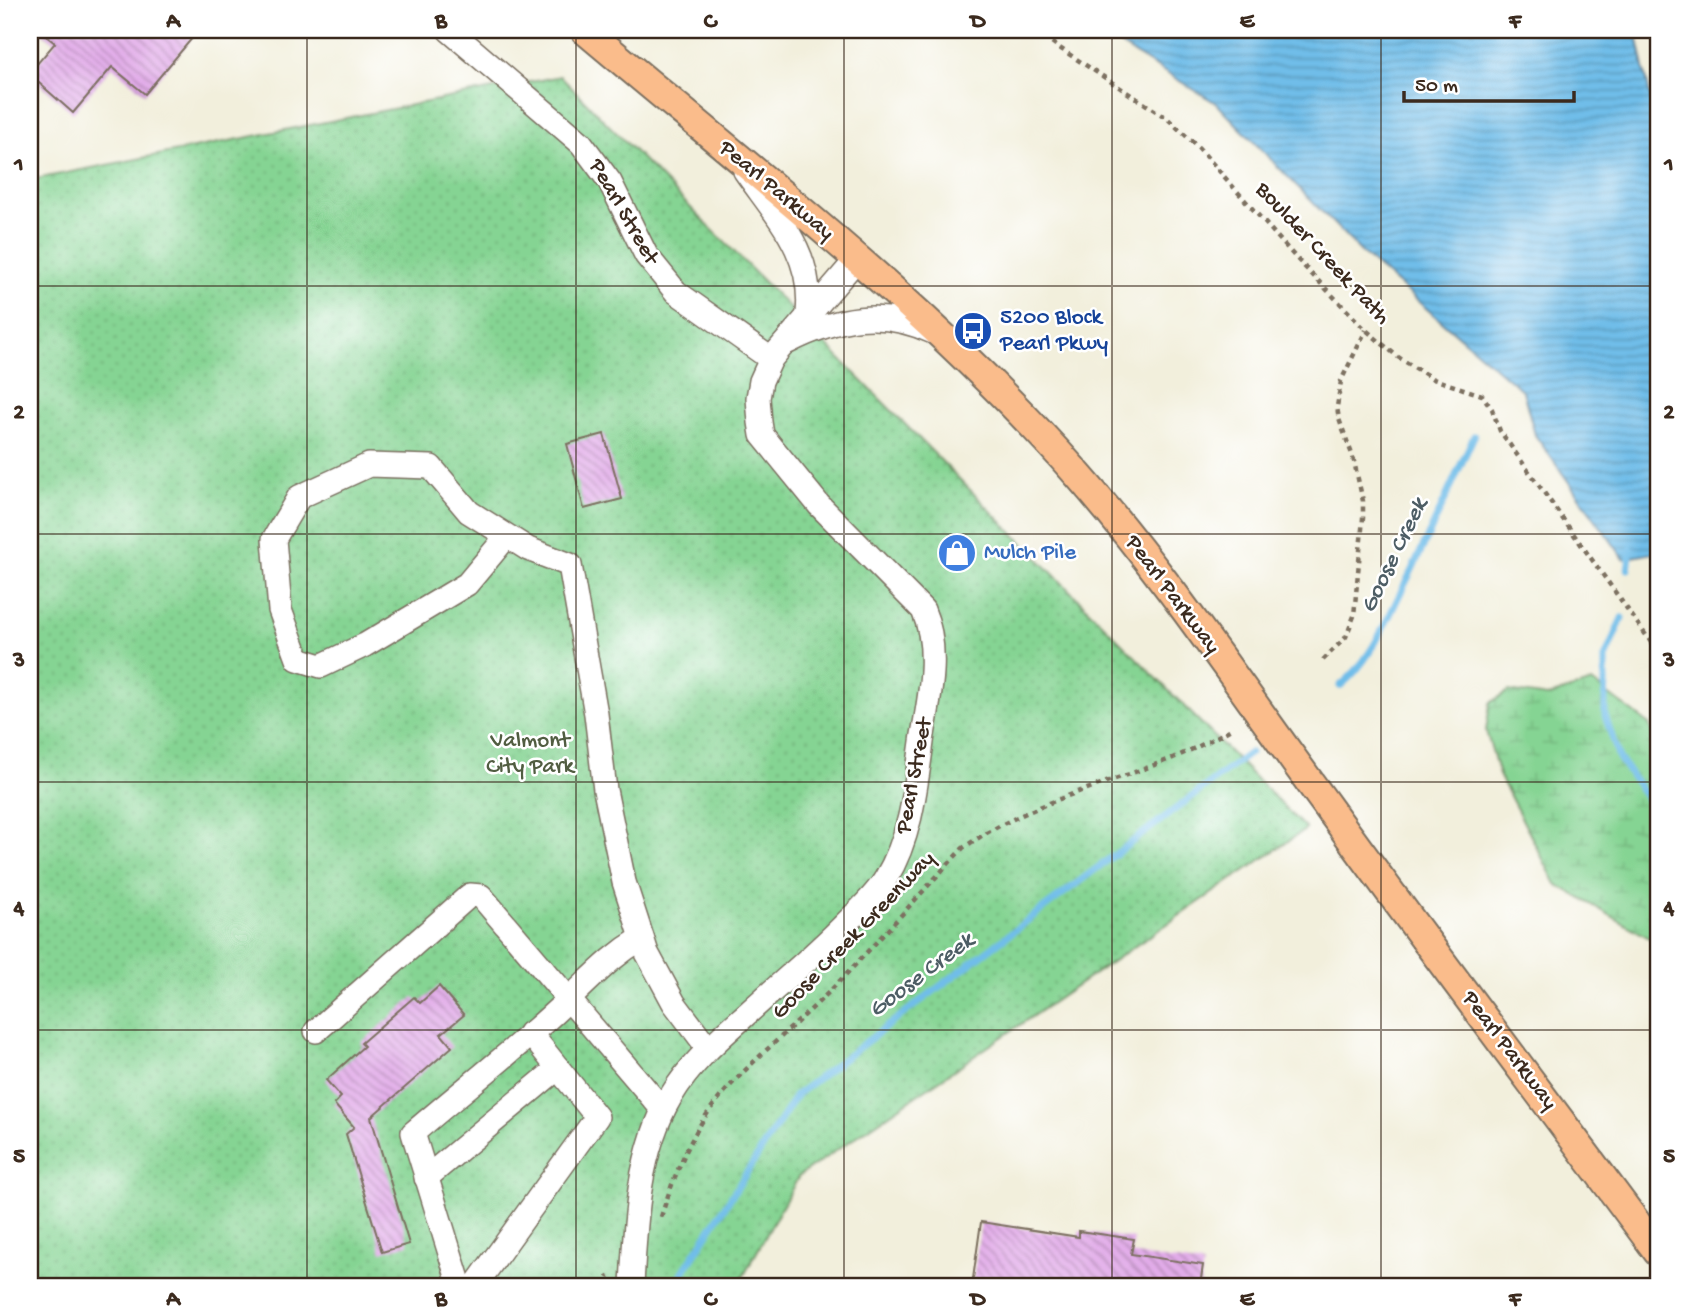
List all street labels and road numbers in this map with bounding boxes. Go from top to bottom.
street label: Pearl Parkway [712,134,839,247]
street label: Pearl Street [581,154,665,271]
street label: Boulder Creek Path [1248,176,1395,331]
street label: Pearl Parkway [1118,529,1225,660]
street label: Pearl Street [890,714,940,837]
street label: Goose Creek Greenway [766,846,942,1026]
street label: Pearl Parkway [1455,985,1562,1116]

